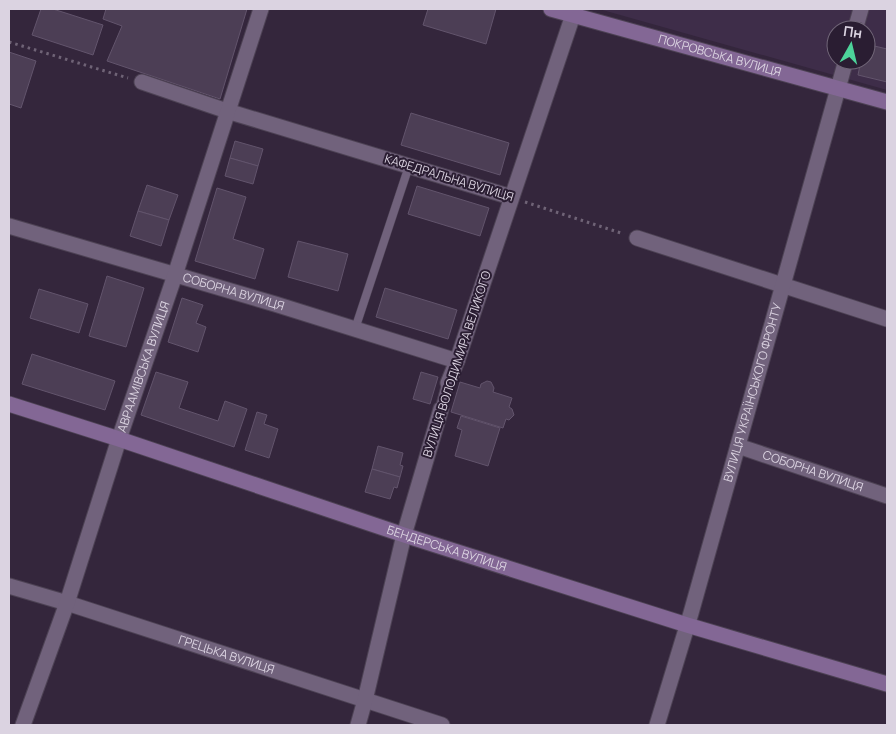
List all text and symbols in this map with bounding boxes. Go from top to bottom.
north arrow [826,20,876,70]
text: Пн [842,21,864,42]
street label: ПОКРОВСЬКА ВУЛИЦЯ [656,30,783,80]
street label: КАФЕДРАЛЬНА ВУЛИЦЯ [383,150,516,205]
street label: СОБОРНА ВУЛИЦЯ [181,268,287,314]
street label: ВУЛИЦЯ ВОЛОДИМИРА ВЕЛИКОГО [418,268,495,459]
street label: АВРААМІВСЬКА ВУЛИЦЯ [113,299,173,434]
street label: ВУЛИЦЯ УКРАЇНСЬКОГО ФРОНТУ [719,300,786,484]
street label: СОБОРНА ВУЛИЦЯ [761,446,866,495]
street label: БЕНДЕРСЬКА ВУЛИЦЯ [385,521,509,575]
street label: ГРЕЦЬКА ВУЛИЦЯ [176,631,277,678]

